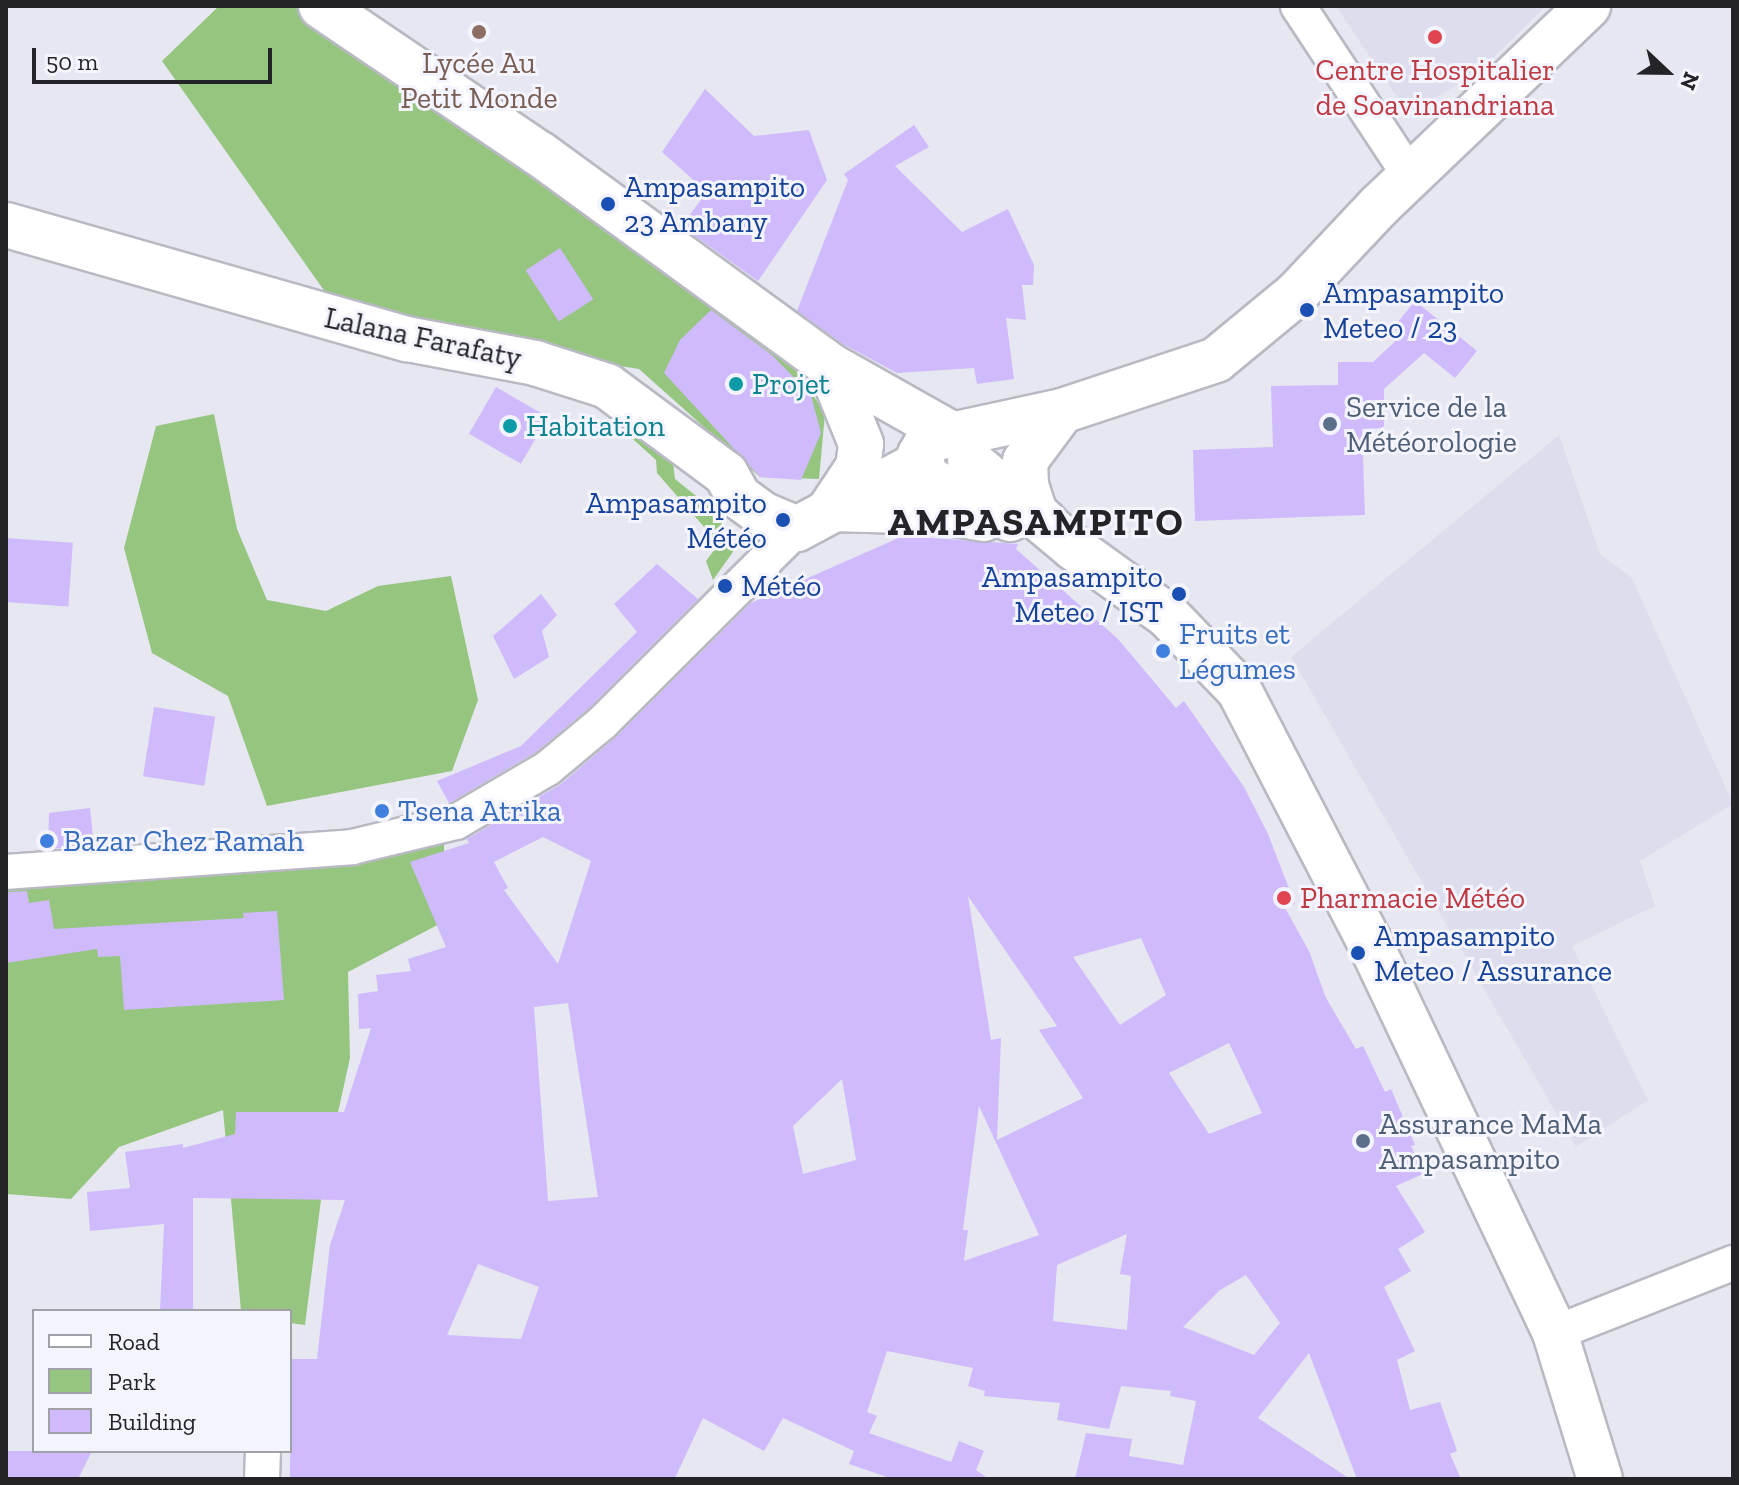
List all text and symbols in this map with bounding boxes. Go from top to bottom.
marker: Lycée Au Petit Monde [470,23,488,41]
marker: Centre Hospitalier de Soavinandriana [1424,26,1446,48]
scale bar [36,32,276,82]
north arrow [1627,32,1707,112]
place label: Lycée Au Petit Monde [400,45,558,116]
text: 50 m [46,47,98,76]
place label: Centre Hospitalier de Soavinandriana [1315,52,1555,122]
text: N [1674,68,1705,94]
place label: Ampasampito 23 Ambany [624,169,805,240]
marker: Ampasampito 23 Ambany [599,195,617,213]
place label: Ampasampito Meteo / 23 [1323,275,1504,346]
street label: Lalana Farafaty [321,300,525,376]
marker: Ampasampito Meteo / 23 [1298,301,1316,319]
place label: Projet [752,366,830,402]
marker: Projet [727,375,745,393]
place label: Service de la Météorologie [1346,389,1517,460]
place label: Habitation [526,408,665,444]
marker: Service de la Météorologie [1321,415,1339,433]
marker: Habitation [501,417,519,435]
place label: Ampasampito Météo [586,485,767,556]
district label: AMPASAMPITO [887,500,1185,546]
marker: Ampasampito Météo [774,511,792,529]
place label: Ampasampito Meteo / IST [982,559,1163,630]
place label: Météo [741,568,821,604]
marker: Météo [716,577,734,595]
marker: Ampasampito Meteo / IST [1170,585,1188,603]
place label: Fruits et Légumes [1179,616,1296,686]
marker: Fruits et Légumes [1154,642,1172,660]
place label: Tsena Atrika [398,793,562,829]
marker: Tsena Atrika [373,802,391,820]
place label: Bazar Chez Ramah [63,823,305,859]
marker: Bazar Chez Ramah [38,832,56,850]
place label: Pharmacie Météo [1300,880,1525,916]
marker: Pharmacie Météo [1275,889,1293,907]
place label: Ampasampito Meteo / Assurance [1374,918,1613,988]
marker: Ampasampito Meteo / Assurance [1349,944,1367,962]
place label: Assurance MaMa Ampasampito [1379,1106,1602,1176]
marker: Assurance MaMa Ampasampito [1354,1132,1372,1150]
legend [32,1309,292,1453]
text: Road [108,1327,160,1356]
text: Park [108,1367,156,1396]
text: Building [108,1407,196,1436]

